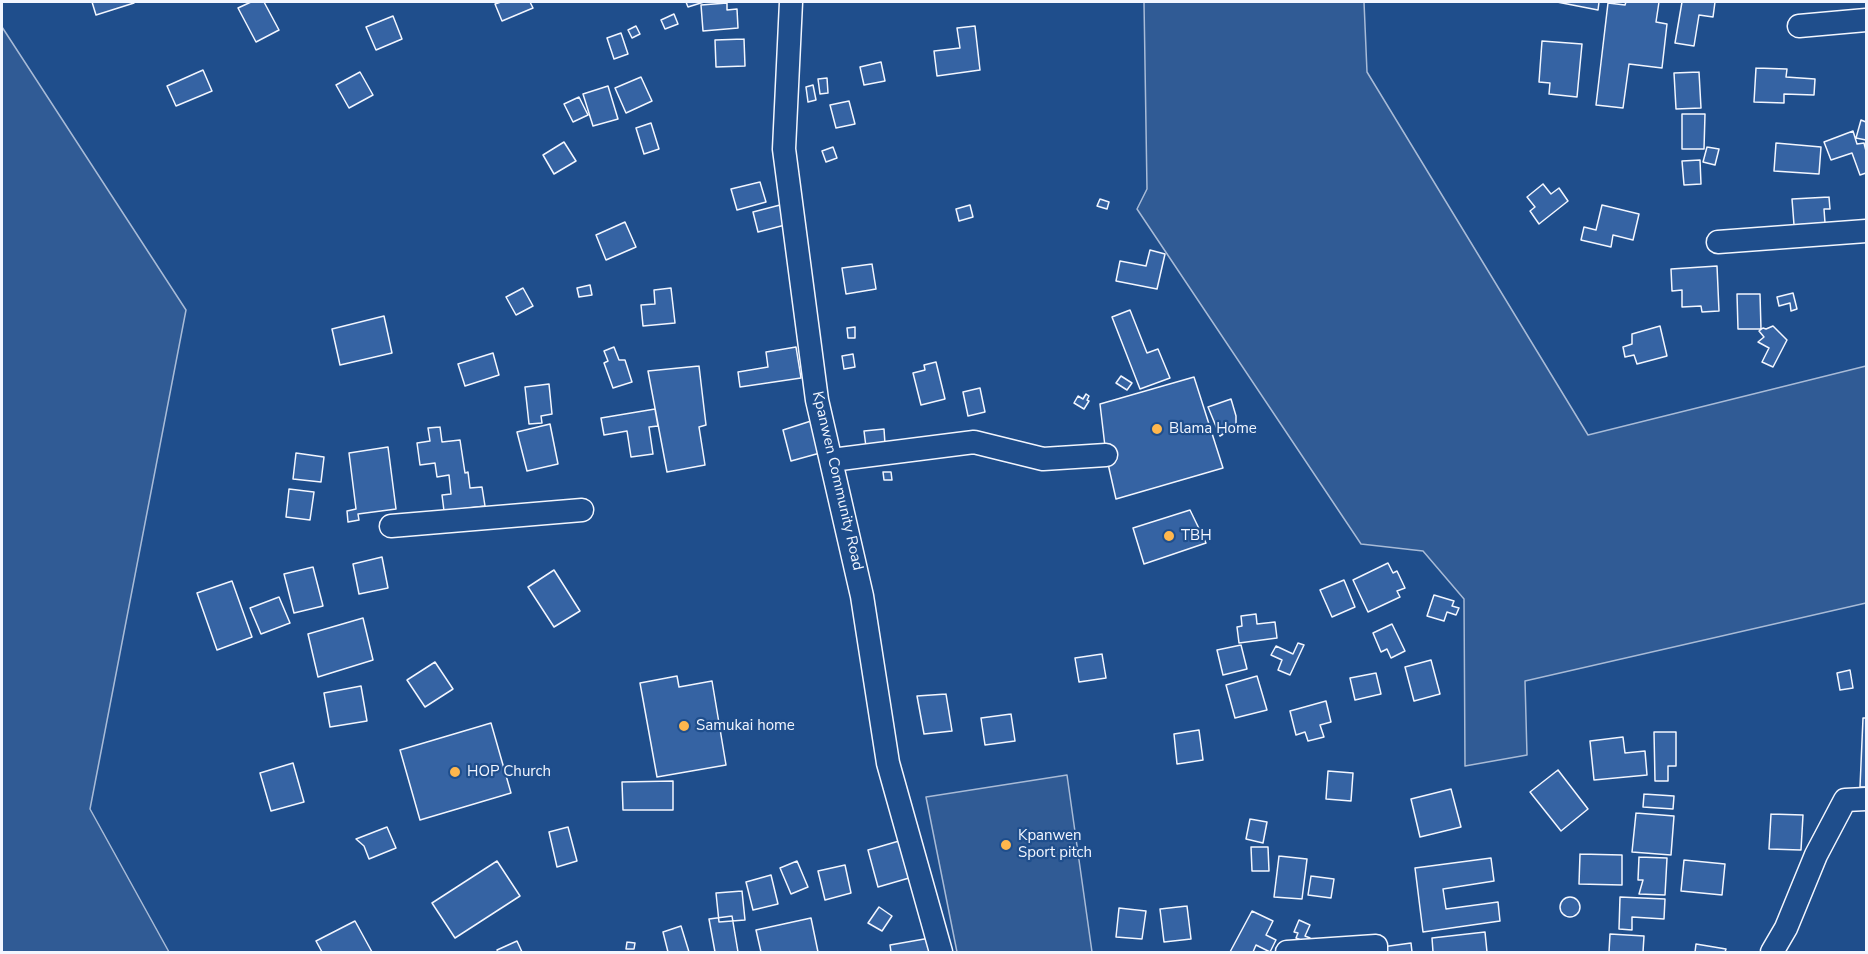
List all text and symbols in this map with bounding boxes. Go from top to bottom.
street label: Kpanwen Community Road [808,390,866,572]
place label: Blama Home [1169,420,1257,438]
marker: Blama Home [1150,422,1164,436]
place label: TBH [1181,527,1212,545]
marker: TBH [1162,529,1176,543]
place label: Samukai home [696,717,795,735]
marker: Samukai home [677,719,691,733]
place label: HOP Church [467,763,551,781]
marker: HOP Church [448,765,462,779]
place label: Kpanwen Sport pitch [1018,827,1092,862]
marker: Kpanwen Sport pitch [999,838,1013,852]

